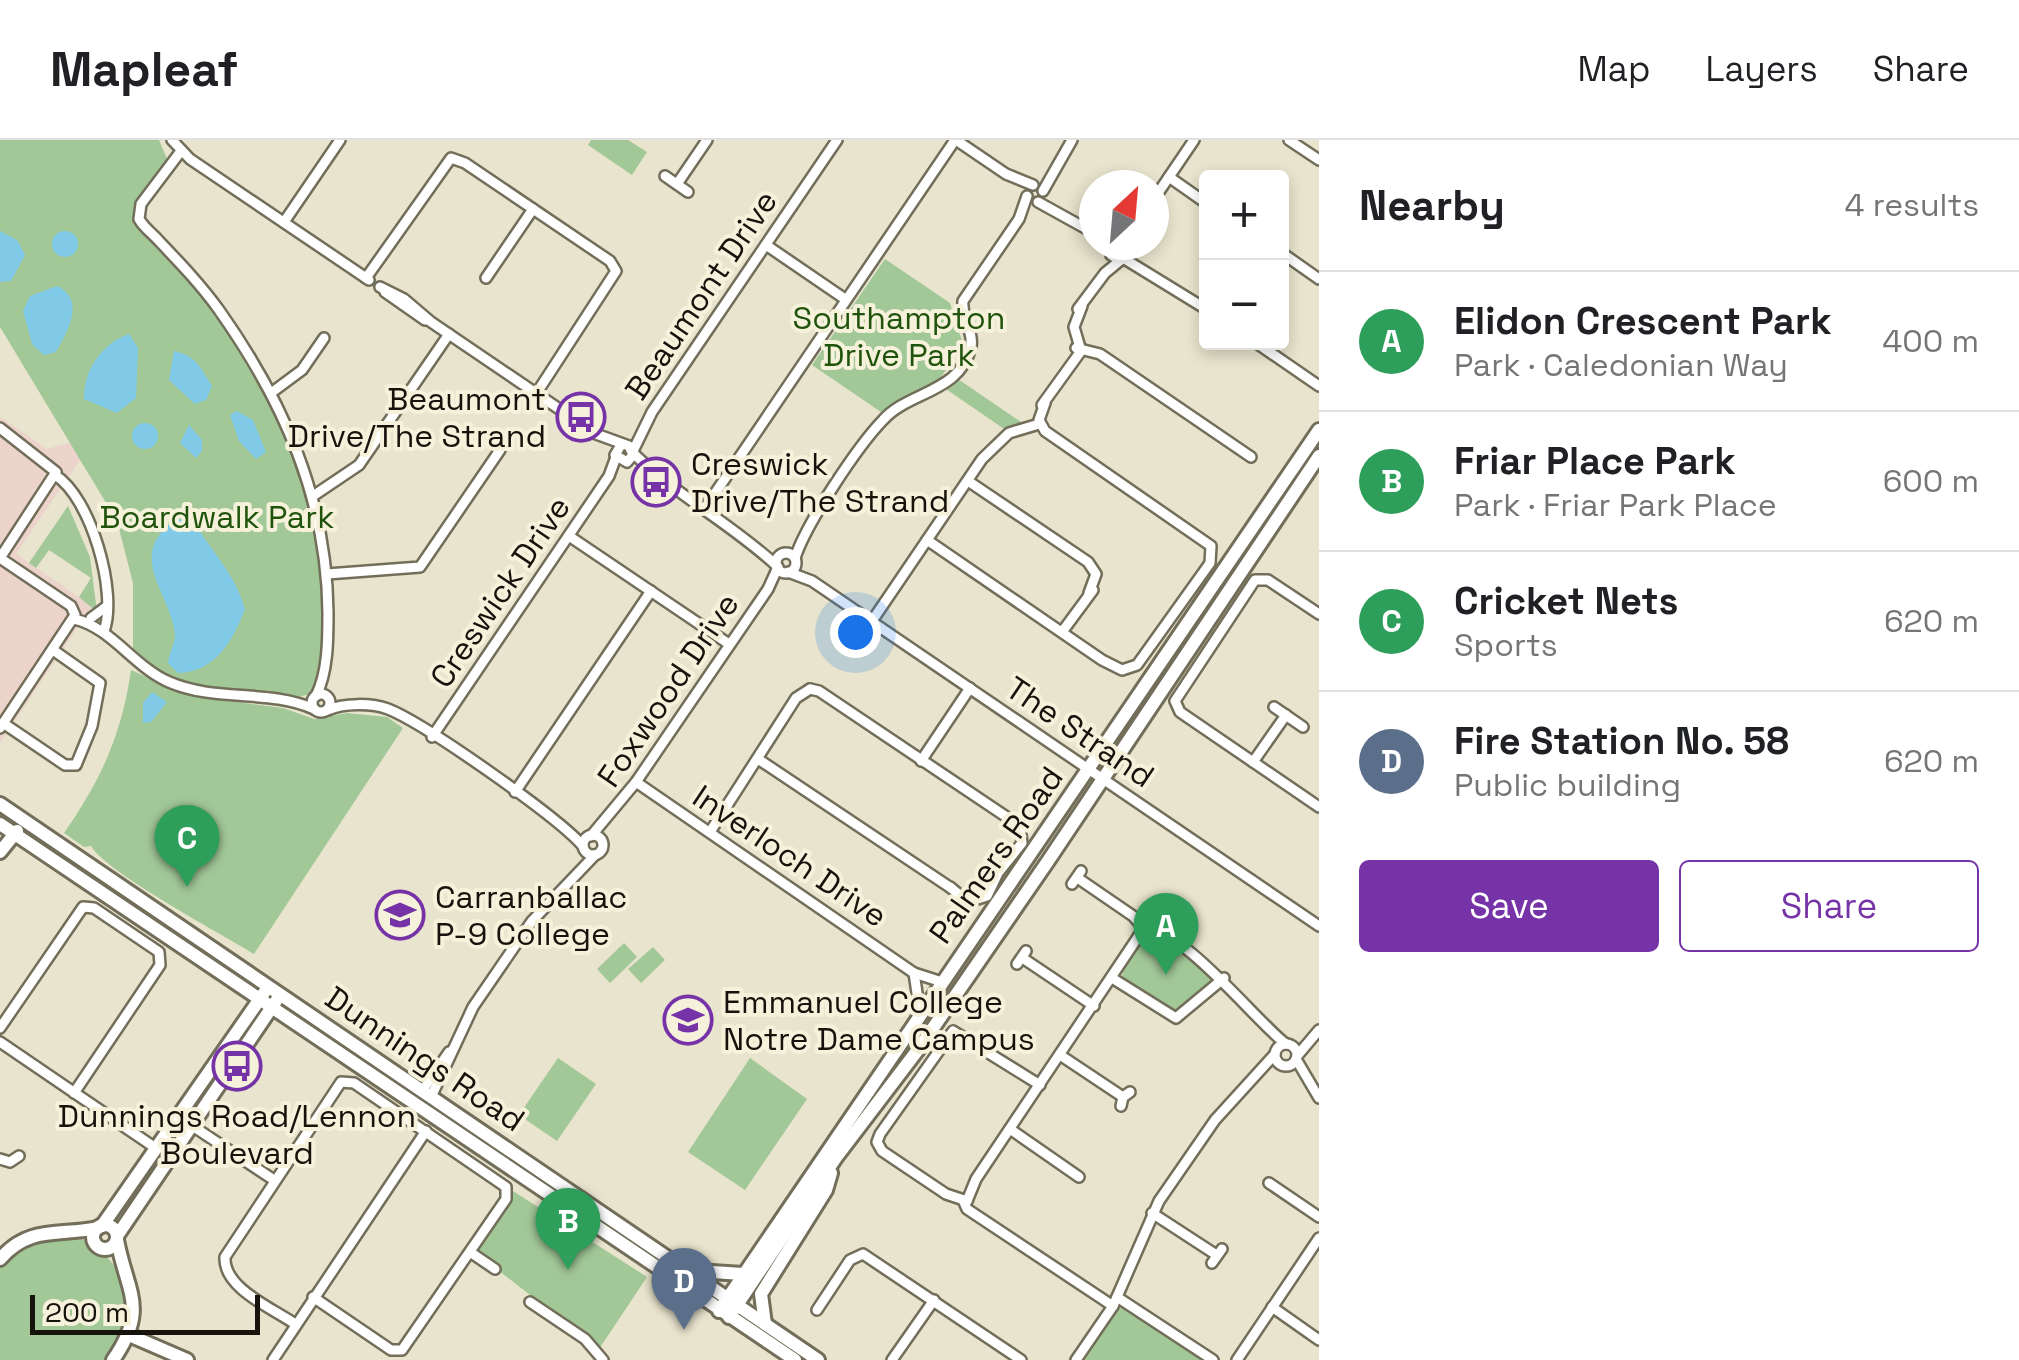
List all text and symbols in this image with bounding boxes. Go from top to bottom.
text: Mapleaf [50,39,238,100]
text: Map [1577,47,1650,91]
text: Layers [1705,47,1818,91]
text: Share [1873,47,1969,91]
north arrow [1079,170,1169,260]
map controls [1199,170,1289,350]
button: + [1199,170,1289,260]
text: Nearby [1359,179,1505,232]
street label: Beaumont Drive [616,183,786,407]
text: 4 results [1844,185,1979,225]
button: − [1199,260,1289,350]
text: Elidon Crescent Park [1454,297,1832,345]
park label: Southampton Drive Park [793,298,1005,375]
text: A [1381,321,1402,361]
text: 400 m [1882,321,1979,361]
text: Park · Caledonian Way [1454,345,1788,385]
place label: Beaumont Drive/The Strand [288,379,546,456]
bus stop icon: Beaumont Drive/The Strand [555,391,607,443]
text: Friar Place Park [1454,437,1736,485]
place label: Creswick Drive/The Strand [691,444,949,521]
bus stop icon: Creswick Drive/The Strand [630,456,682,508]
text: B [1381,461,1402,501]
text: 600 m [1883,461,1979,501]
text: Park · Friar Park Place [1454,485,1777,525]
street label: Creswick Drive [421,489,579,695]
park label: Boardwalk Park [99,497,335,537]
text: Cricket Nets [1454,577,1679,625]
street label: Foxwood Drive [588,585,748,795]
text: C [1381,601,1402,641]
text: 620 m [1884,601,1979,641]
your location [830,607,881,658]
text: Sports [1454,625,1558,665]
street label: The Strand [998,668,1162,796]
text: Fire Station No. 58 [1454,717,1789,765]
text: D [1381,741,1402,781]
text: 620 m [1884,741,1979,781]
street label: Palmers Road [920,759,1072,951]
text: Public building [1454,765,1681,805]
street label: Inverloch Drive [685,776,895,936]
pin: C [154,804,220,887]
button: Save [1359,860,1659,952]
button: Share [1679,860,1979,952]
place label: Carranballac P-9 College [435,877,627,954]
school or university icon: Carranballac P-9 College [374,889,426,941]
pin: A [1134,892,1198,975]
street label: Dunnings Road [318,978,532,1140]
place label: Emmanuel College Notre Dame Campus [723,982,1035,1059]
school or university icon: Emmanuel College Notre Dame Campus [662,994,714,1046]
bus stop icon: Dunnings Road/Lennon Boulevard [211,1040,263,1092]
place label: Dunnings Road/Lennon Boulevard [58,1096,416,1173]
pin: B [536,1188,600,1270]
pin: D [652,1248,716,1330]
scale bar [30,1290,260,1334]
text: 200 m [45,1294,129,1330]

